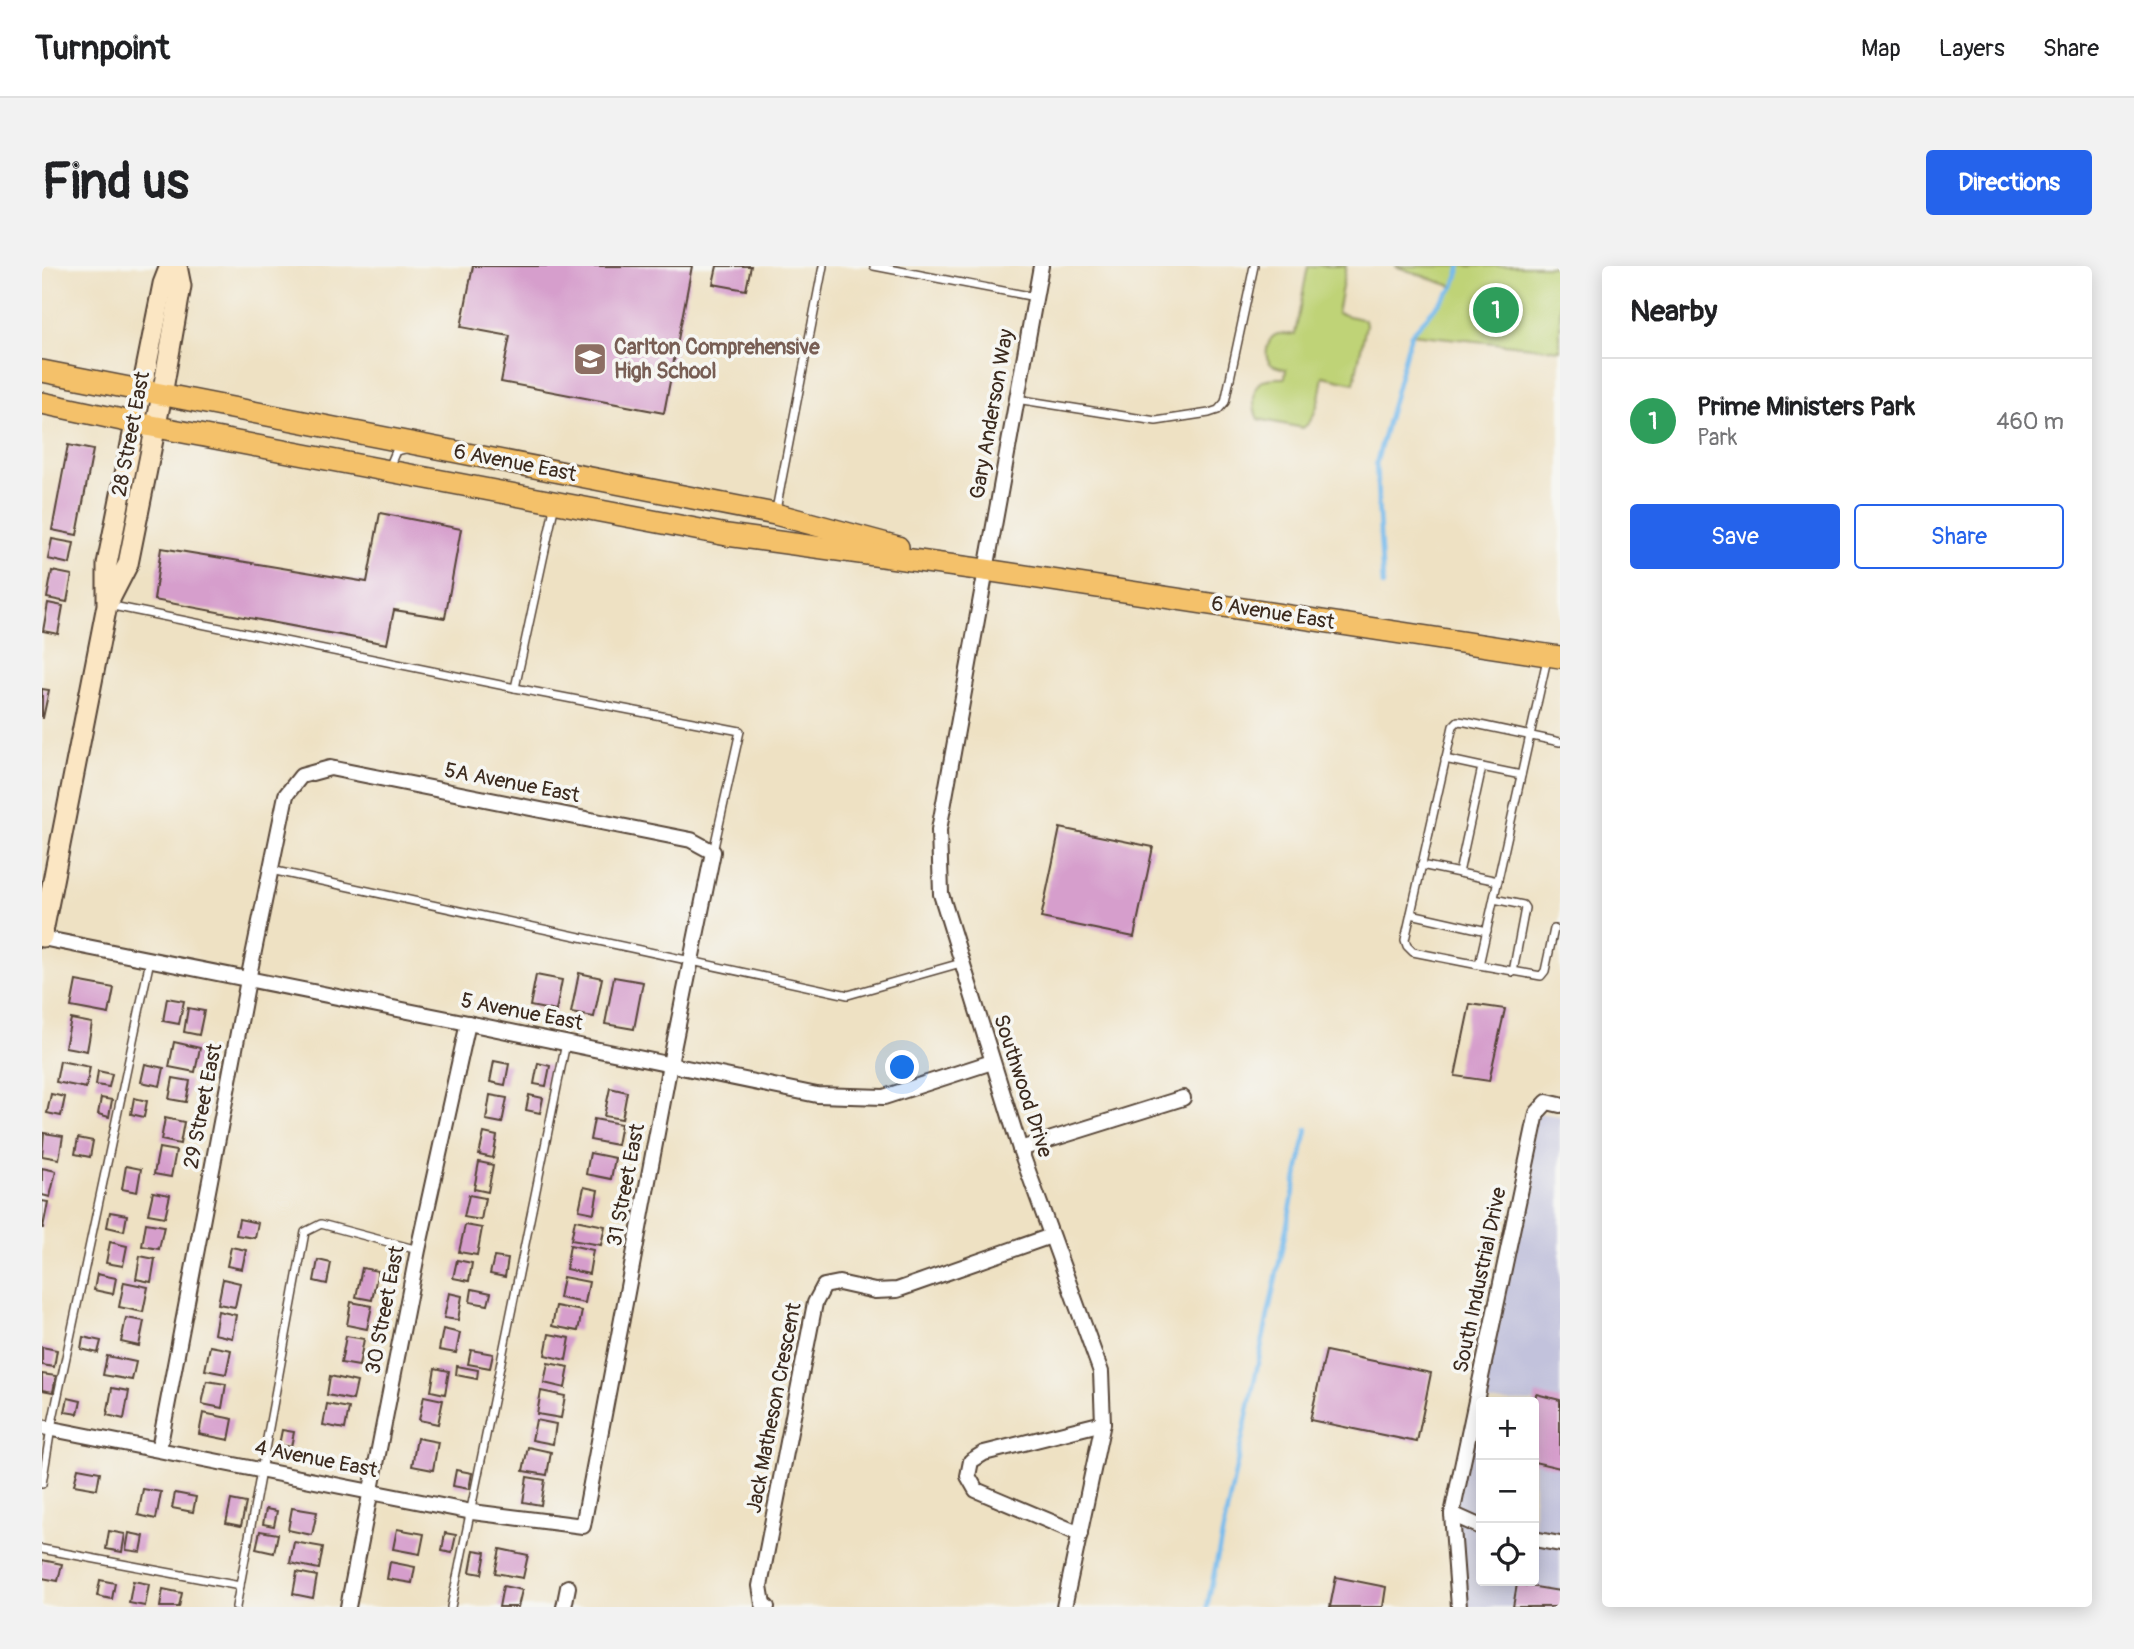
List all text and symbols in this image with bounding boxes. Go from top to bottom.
text: Turnpoint [35,28,170,69]
text: Map [1861,34,1901,63]
text: Layers [1939,34,2005,63]
text: Share [2043,34,2099,63]
button: Directions [1926,150,2092,215]
text: Find us [42,152,189,213]
pin: 1 [1473,284,1519,336]
text: Nearby [1630,293,1717,330]
street label: Gary Anderson Way [964,327,1020,501]
place label: Carlton Comprehensive High School [614,334,820,385]
school or university icon: Carlton Comprehensive High School [571,340,609,378]
street label: 28 Street East [106,369,156,499]
text: Prime Ministers Park [1697,391,1915,423]
text: 1 [1649,407,1658,436]
text: 460 m [1996,407,2064,436]
text: Park [1697,423,1737,452]
street label: 6 Avenue East [451,438,579,488]
button: Save [1630,504,1840,569]
button: Share [1854,504,2064,569]
street label: 6 Avenue East [1209,590,1337,636]
street label: 5A Avenue East [442,757,582,809]
street label: 5 Avenue East [459,987,586,1037]
street label: Southwood Drive [987,1011,1059,1162]
street label: 29 Street East [178,1040,228,1171]
your location [885,1050,919,1084]
street label: 31 Street East [601,1121,651,1249]
street label: South Industrial Drive [1447,1184,1513,1375]
street label: 30 Street East [359,1243,411,1377]
street label: Jack Matheson Crescent [740,1300,808,1516]
map controls [1476,1397,1539,1586]
button: + [1476,1397,1539,1460]
street label: 4 Avenue East [252,1434,380,1484]
button: − [1476,1460,1539,1523]
button: locate [1476,1523,1539,1586]

